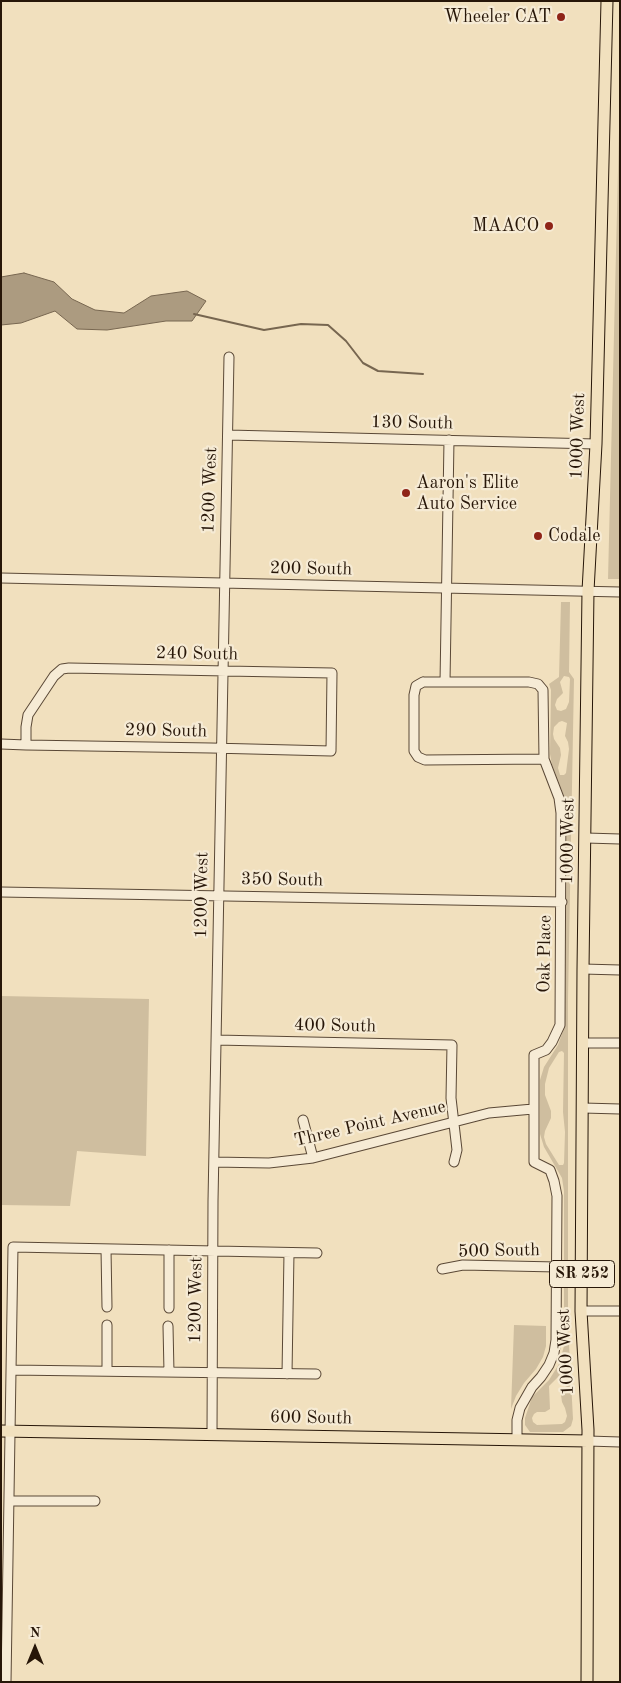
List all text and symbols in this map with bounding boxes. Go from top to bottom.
place label: Wheeler CAT [444,6,551,28]
marker: Wheeler CAT [555,11,567,23]
place label: MAACO [473,215,539,237]
marker: MAACO [543,220,555,232]
street label: 1000 West [566,392,590,480]
street label: 130 South [371,411,453,435]
street label: 1200 West [198,446,222,534]
place label: Aaron's Elite Auto Service [416,472,519,514]
marker: Aaron's Elite Auto Service [400,487,412,499]
place label: Codale [548,525,600,547]
marker: Codale [532,530,544,542]
street label: 200 South [270,557,352,581]
street label: 240 South [156,642,238,666]
street label: 290 South [125,719,207,743]
street label: 1000 West [556,797,580,885]
street label: 1200 West [190,851,214,939]
street label: 350 South [241,868,323,892]
street label: Oak Place [534,915,556,993]
street label: 400 South [294,1014,376,1038]
street label: Three Point Avenue [292,1096,448,1152]
street label: 500 South [458,1239,540,1263]
street label: 1200 West [184,1256,208,1344]
road number: SR 252 [550,1260,614,1288]
street label: 1000 West [553,1308,579,1396]
street label: 600 South [270,1406,352,1430]
north arrow [10,1623,60,1673]
text: N [30,1626,40,1640]

